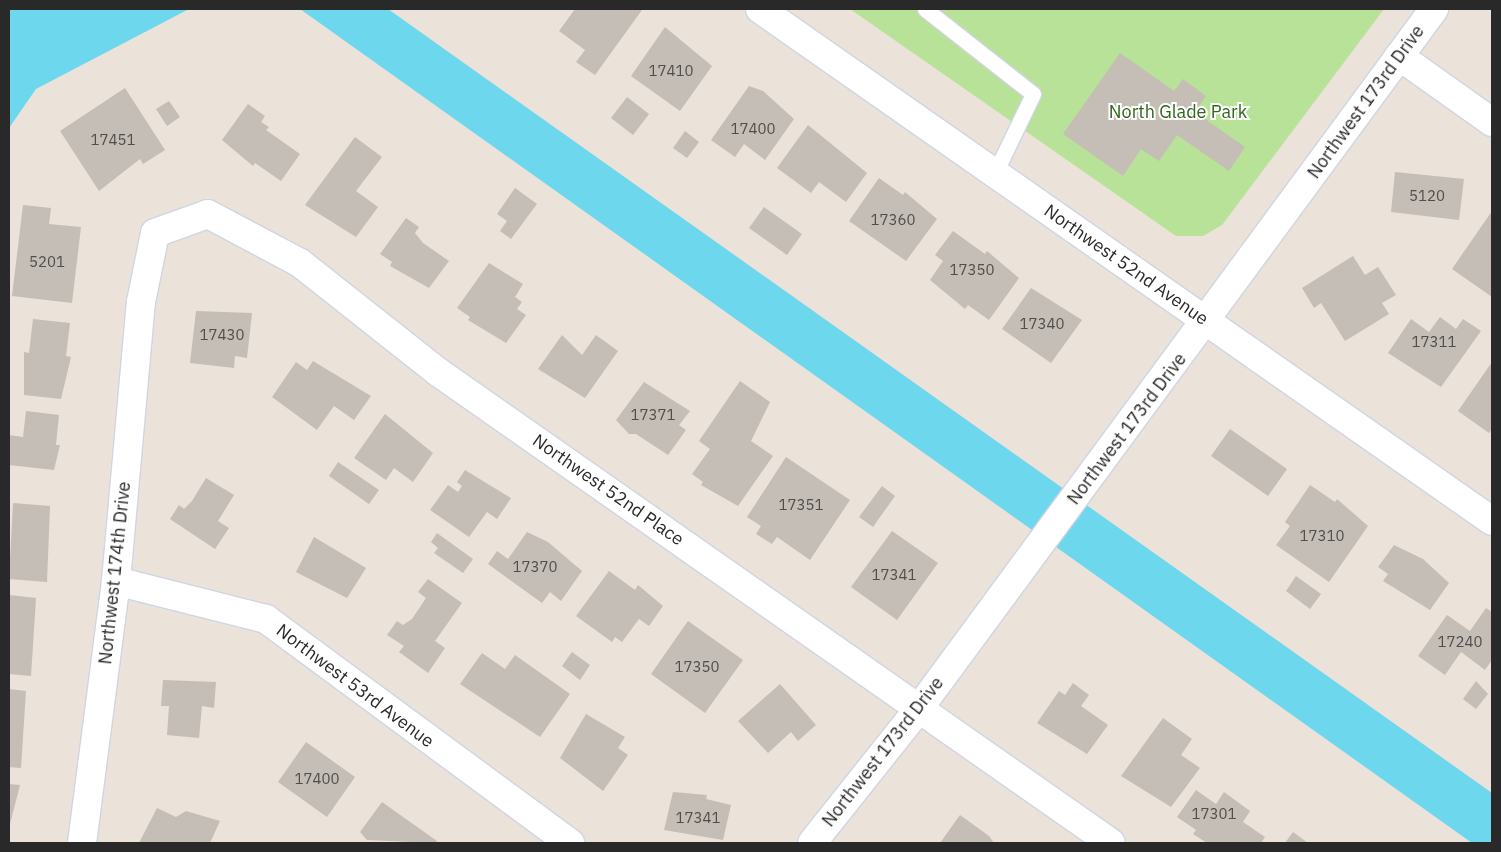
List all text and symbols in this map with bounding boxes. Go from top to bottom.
street label: Northwest 173rd Drive [1303,21,1429,183]
house number: 17410 [649,62,693,80]
park label: North Glade Park [1109,101,1247,123]
house number: 17400 [731,120,775,138]
house number: 17451 [91,131,135,149]
house number: 5120 [1409,187,1445,205]
street label: Northwest 52nd Avenue [1040,200,1212,330]
house number: 17360 [871,211,915,229]
house number: 5201 [29,253,65,271]
house number: 17350 [950,261,994,279]
house number: 17340 [1020,315,1064,333]
house number: 17430 [200,326,244,344]
house number: 17311 [1412,333,1456,351]
street label: Northwest 173rd Drive [1063,349,1191,509]
house number: 17371 [631,406,675,424]
street label: Northwest 52nd Place [528,430,688,550]
street label: Northwest 174th Drive [95,481,135,665]
house number: 17351 [779,496,823,514]
house number: 17310 [1300,527,1344,545]
house number: 17370 [513,558,557,576]
house number: 17341 [872,566,916,584]
street label: Northwest 53rd Avenue [272,620,438,752]
house number: 17240 [1438,633,1482,651]
house number: 17350 [675,658,719,676]
street label: Northwest 173rd Drive [818,673,948,831]
house number: 17400 [295,770,339,788]
house number: 17301 [1192,805,1236,823]
house number: 17341 [676,809,720,827]

